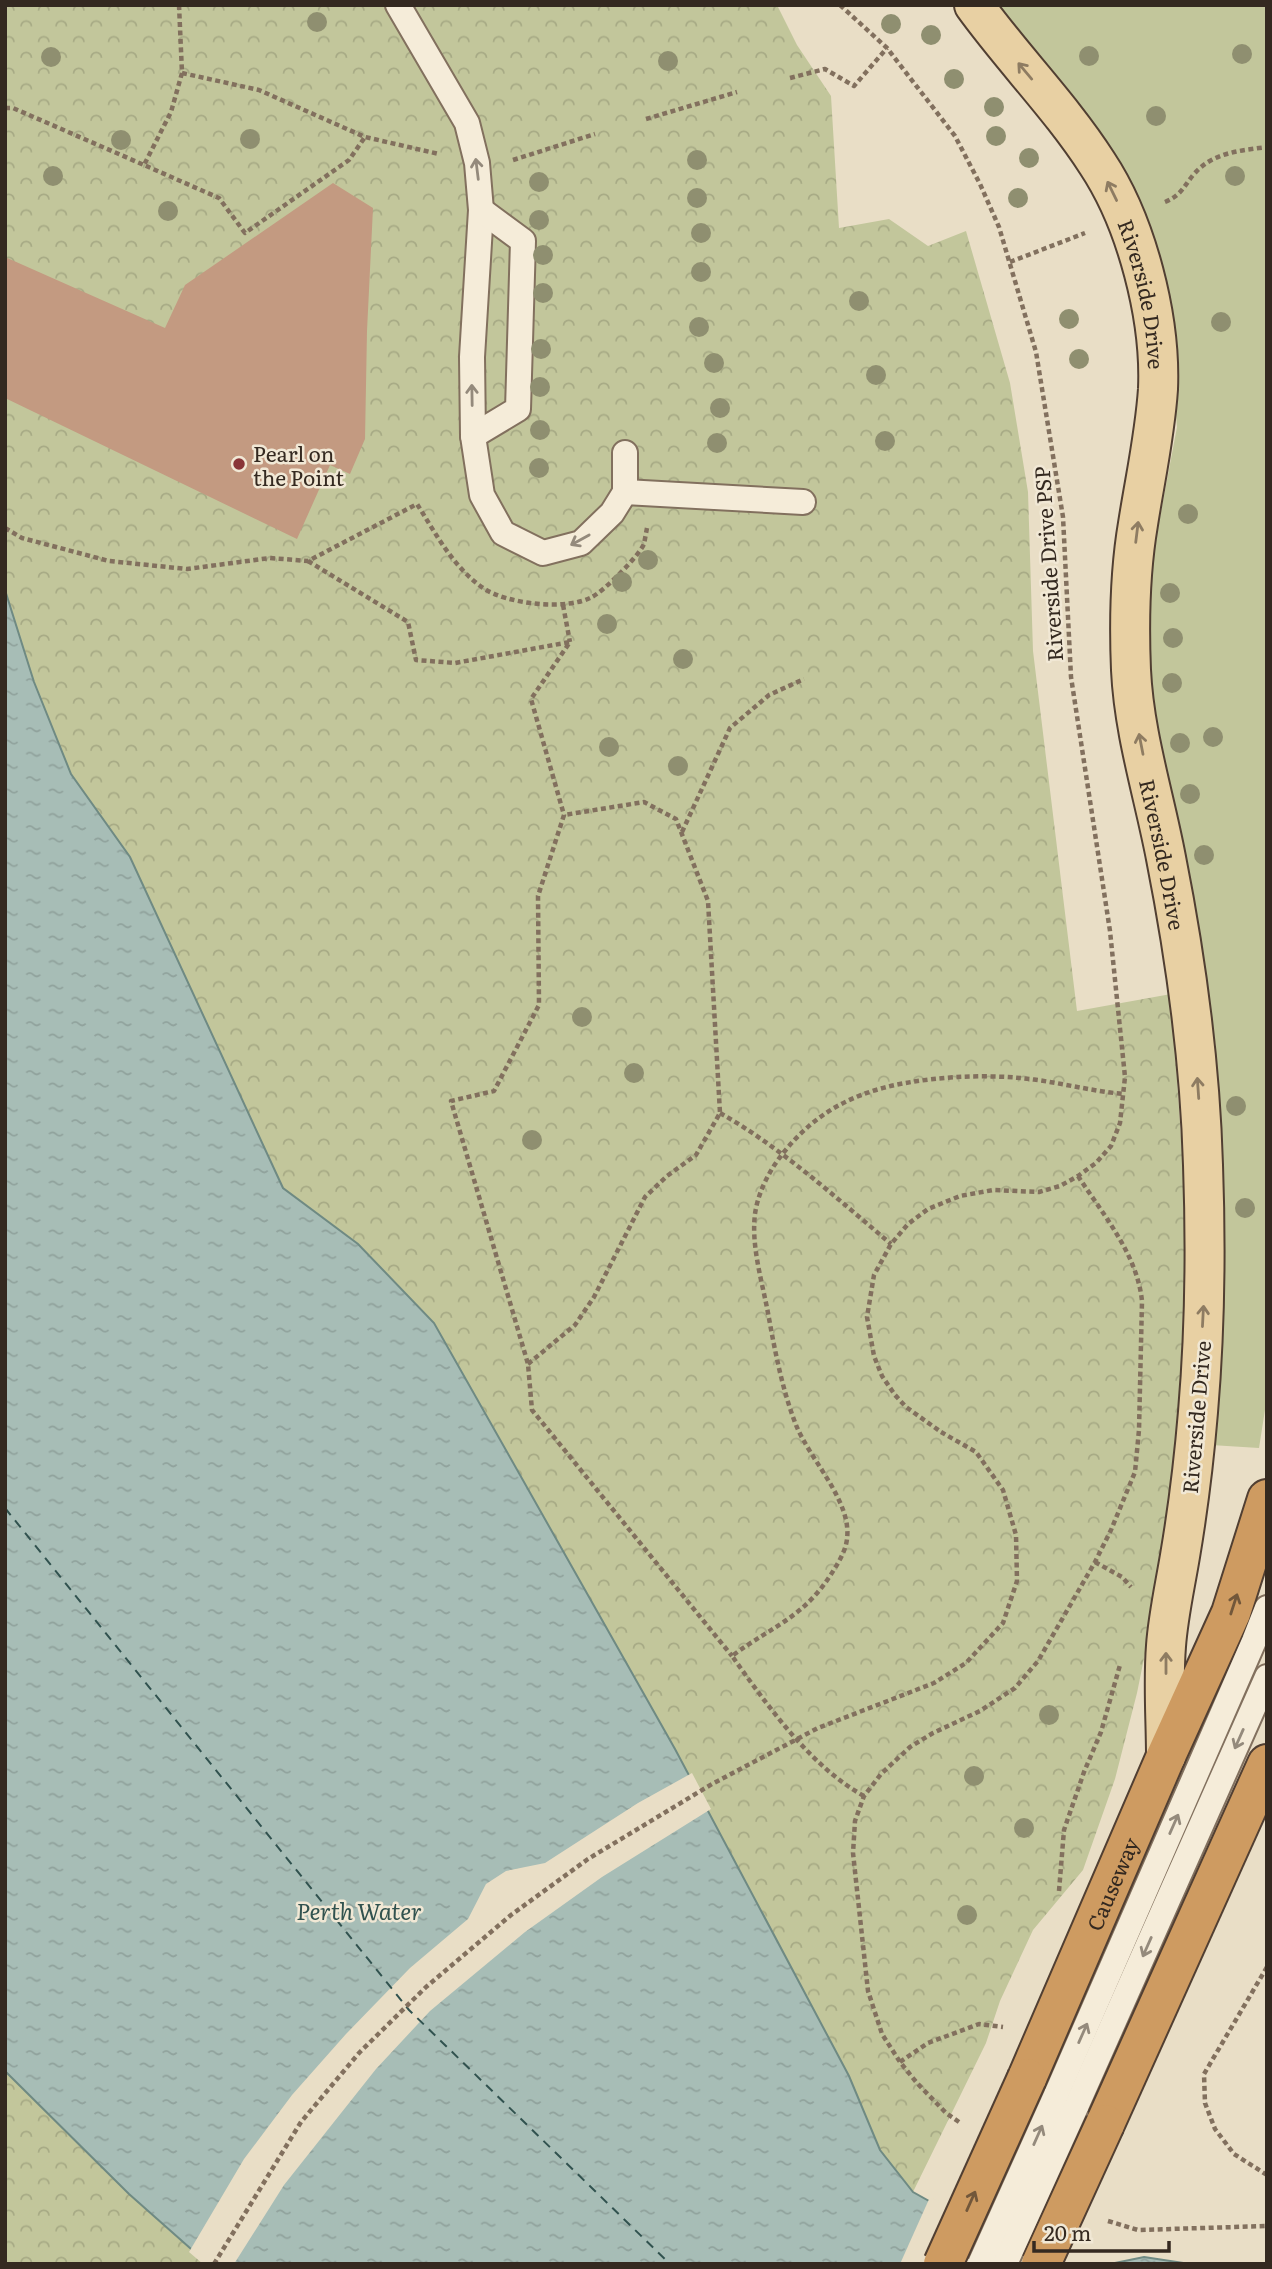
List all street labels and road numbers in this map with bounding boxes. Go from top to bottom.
street label: Riverside Drive [1112,214,1174,370]
street label: Riverside Drive PSP [1025,465,1069,663]
street label: Riverside Drive [1133,776,1194,932]
street label: Riverside Drive [1173,1339,1217,1495]
street label: Causeway [1077,1831,1145,1935]

